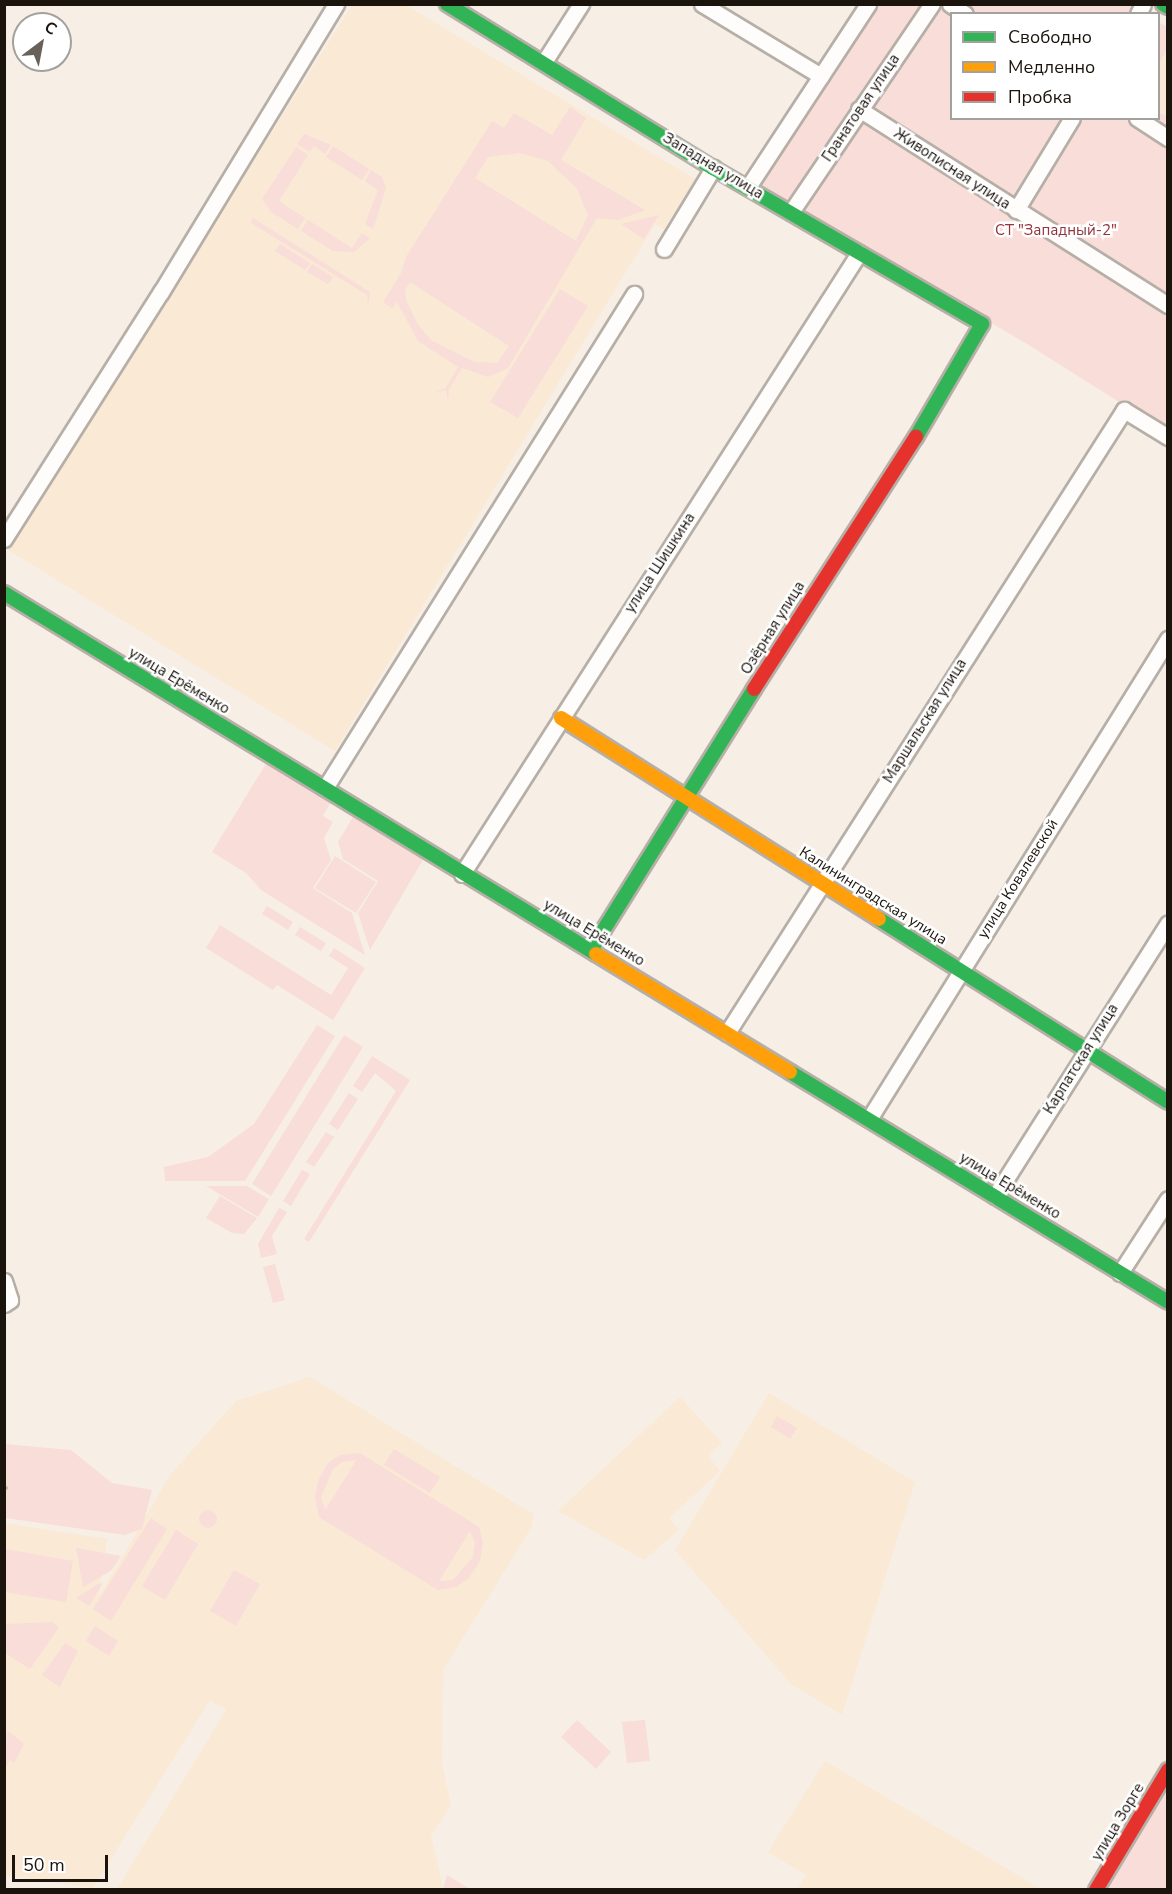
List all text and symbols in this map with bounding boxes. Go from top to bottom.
north arrow [12,12,72,72]
legend [950,12,1160,120]
text: С [40,16,61,41]
text: Свободно [1008,25,1092,49]
street label: Гранатовая улица [818,51,904,165]
text: Медленно [1008,55,1095,79]
text: Пробка [1008,85,1072,109]
street label: Живописная улица [890,125,1014,213]
street label: Западная улица [659,129,767,203]
park label: СТ "Западный-2" [995,222,1117,240]
street label: улица Шишкина [621,510,699,616]
street label: Озёрная улица [737,578,809,678]
street label: улица Ерёменко [125,644,233,718]
street label: Маршальская улица [879,655,971,787]
street label: улица Ковалевской [974,816,1062,942]
street label: Калининградская улица [796,843,950,949]
street label: улица Ерёменко [540,896,648,970]
street label: Карпатская улица [1040,1000,1122,1118]
street label: улица Ерёменко [956,1149,1064,1223]
street label: улица Зорге [1088,1780,1148,1864]
scale bar [15,1843,111,1881]
text: 50 m [23,1853,65,1877]

